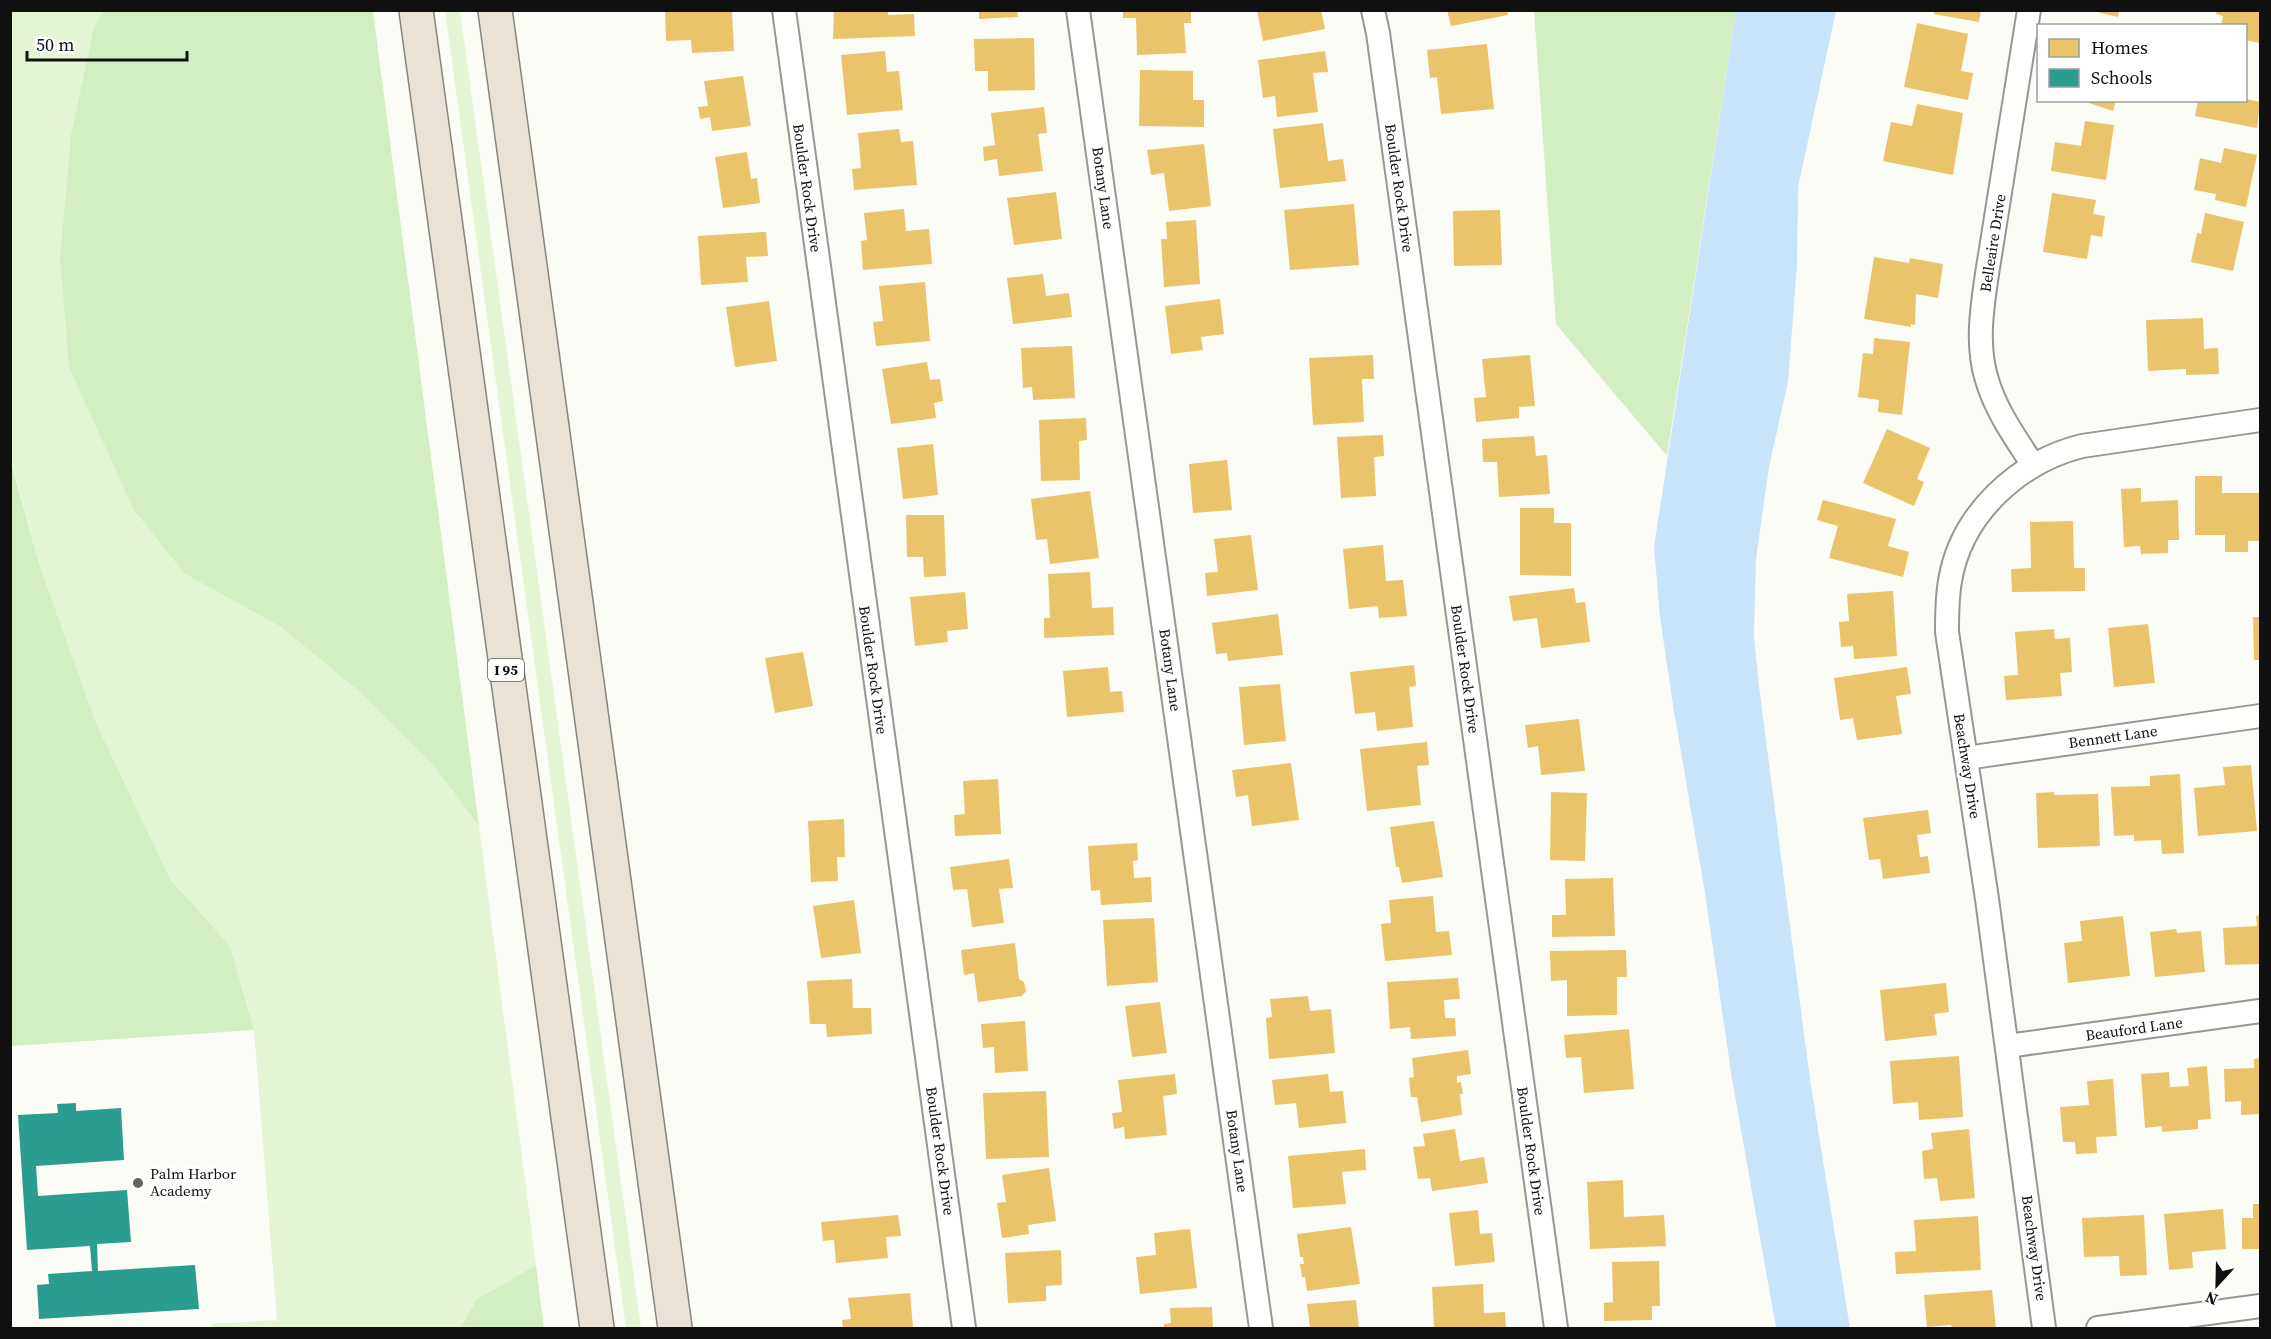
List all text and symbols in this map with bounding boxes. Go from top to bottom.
scale bar [27,24,188,62]
legend [2037,24,2247,102]
text: 50 m [36,32,74,57]
text: Homes [2091,35,2148,60]
text: Schools [2091,65,2153,90]
street label: Boulder Rock Drive [788,122,827,254]
street label: Boulder Rock Drive [1380,122,1419,254]
street label: Botany Lane [1087,145,1120,231]
street label: Belleaire Drive [1974,192,2011,293]
street label: Boulder Rock Drive [1446,603,1485,735]
street label: Boulder Rock Drive [854,604,893,736]
street label: Botany Lane [1154,627,1187,713]
road number: I 95 [488,659,524,681]
street label: Beachway Drive [1949,712,1986,820]
street label: Bennett Lane [2067,720,2159,753]
street label: Beauford Lane [2084,1011,2184,1046]
street label: Boulder Rock Drive [921,1085,960,1217]
street label: Boulder Rock Drive [1512,1085,1551,1217]
street label: Botany Lane [1221,1108,1254,1194]
place label: Palm Harbor Academy [150,1163,237,1201]
marker: Palm Harbor Academy [131,1176,145,1190]
street label: Beachway Drive [2017,1194,2052,1302]
north arrow [2187,1255,2247,1315]
text: N [2202,1286,2221,1311]

